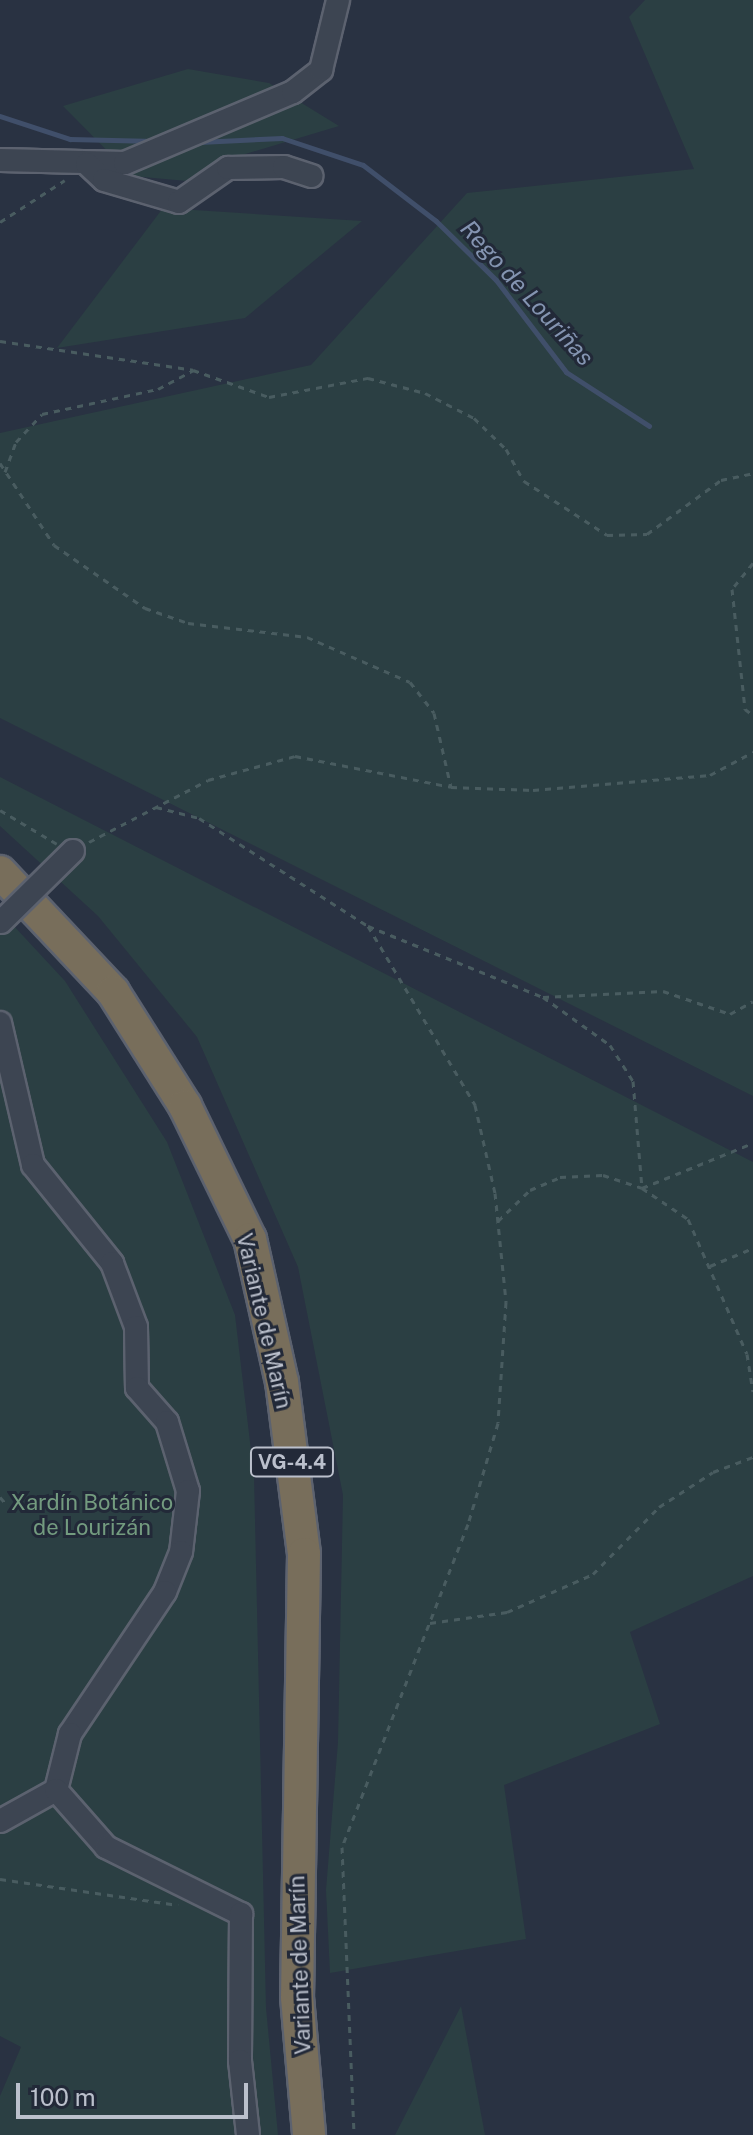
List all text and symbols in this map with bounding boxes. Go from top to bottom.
water label: Rego de Louriñas [454,214,600,372]
street label: Variante de Marín [231,1230,297,1412]
road number: VG-4.4 [248,1446,336,1478]
park label: Xardín Botánico de Lourizán [11,1489,173,1540]
street label: Variante de Marín [284,1875,316,2055]
scale bar [20,2067,252,2117]
text: 100 m [30,2083,96,2111]

